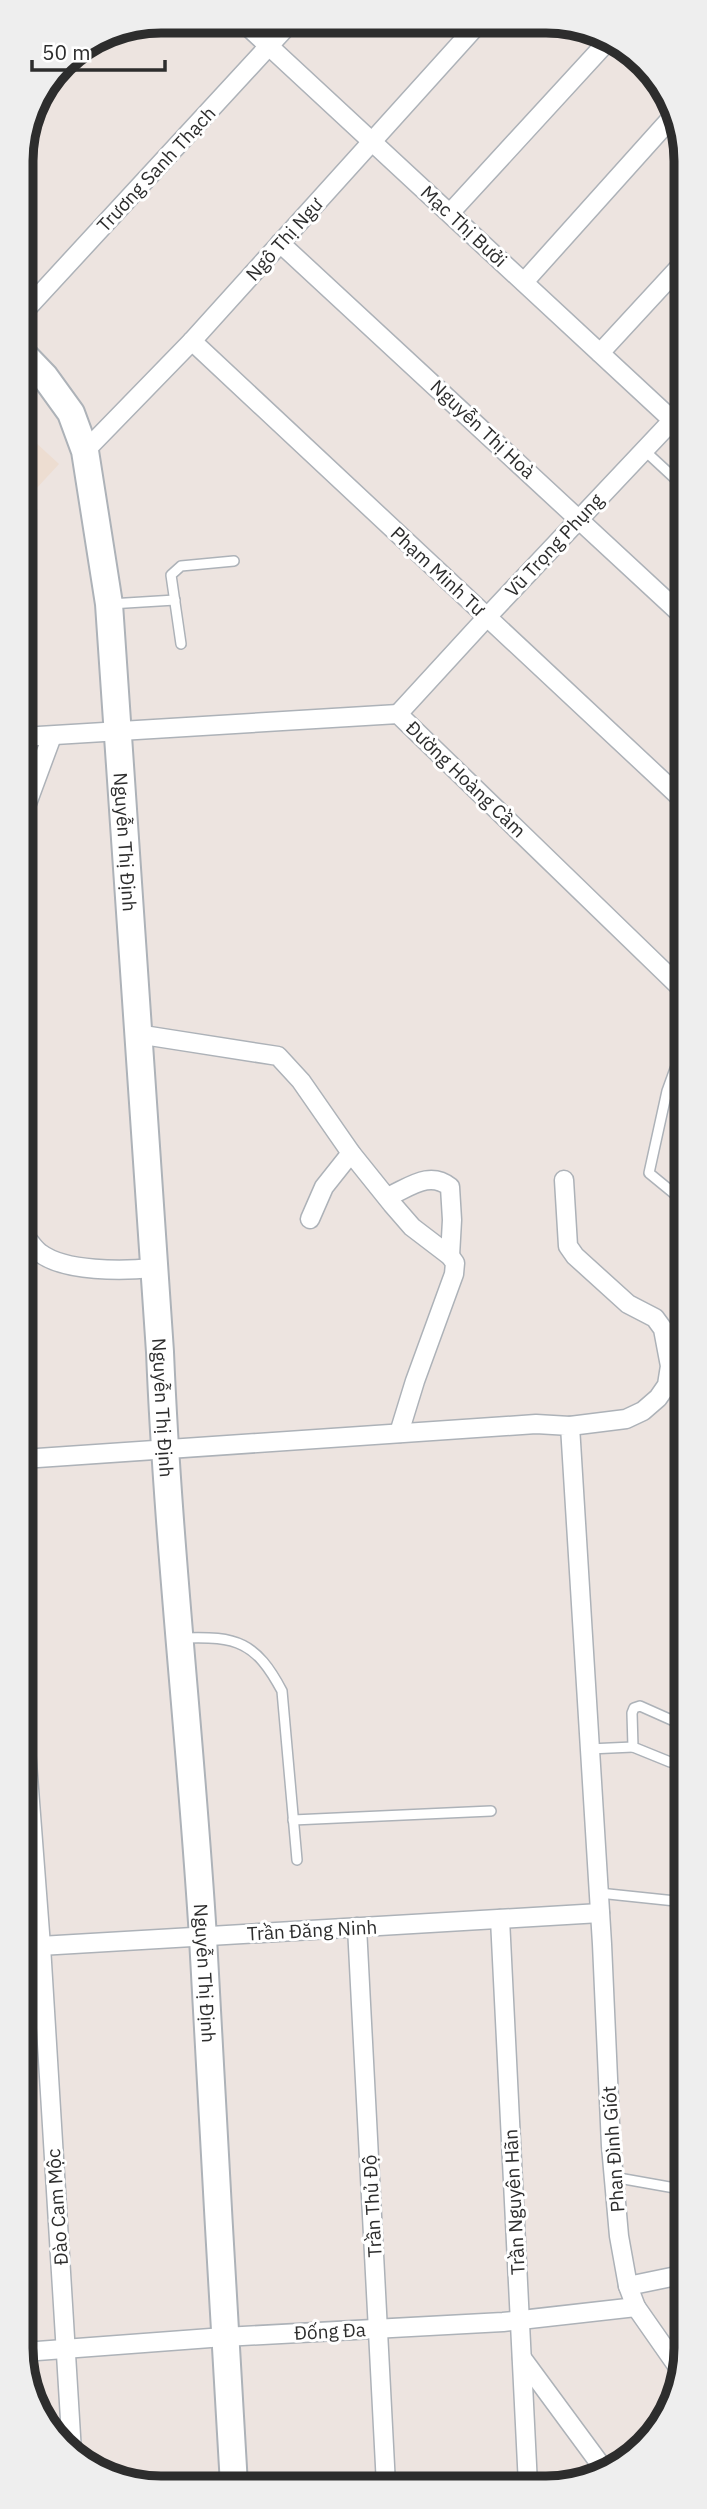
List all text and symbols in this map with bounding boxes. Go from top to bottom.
scale bar [32,28,164,72]
text: 50 m [42,38,91,66]
street label: Trương Sanh Thạch [92,101,220,237]
street label: Mạc Thị Bưởi [416,180,512,272]
street label: Ngô Thị Ngư [240,192,328,286]
street label: Nguyễn Thị Hoà [426,374,540,484]
street label: Vũ Trọng Phụng [500,488,608,602]
street label: Phạm Minh Tư [386,521,490,621]
street label: Đường Hoàng Cầm [401,716,531,842]
street label: Nguyễn Thị Định [109,772,142,912]
street label: Nguyễn Thị Định [147,1337,179,1478]
street label: Nguyễn Thị Định [189,1903,221,2043]
street label: Trần Đăng Ninh [246,1915,378,1945]
street label: Phan Đình Giót [597,2085,629,2213]
street label: Trần Nguyên Hãn [498,2128,530,2276]
street label: Đào Cam Mộc [41,2148,73,2266]
street label: Trần Thủ Độ [357,2154,387,2258]
street label: Đống Đa [294,2317,366,2345]

